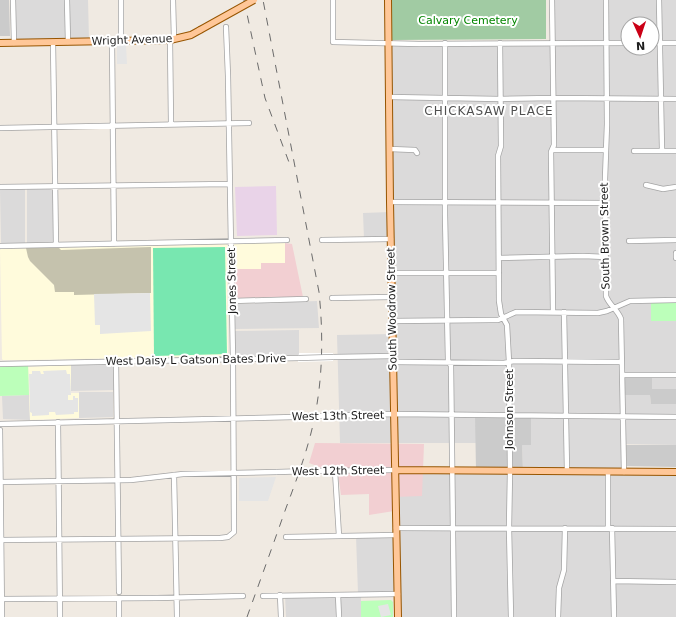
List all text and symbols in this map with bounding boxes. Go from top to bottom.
park label: Calvary Cemetery [418,14,518,27]
north arrow [620,16,660,56]
street label: Wright Avenue [92,32,173,48]
text: N [636,39,645,52]
district label: CHICKASAW PLACE [424,104,554,118]
street label: South Brown Street [598,182,612,290]
street label: Jones Street [225,247,239,315]
street label: South Woodrow Street [384,247,400,371]
street label: West Daisy L Gatson Bates Drive [106,352,287,368]
street label: Johnson Street [503,368,516,450]
street label: West 13th Street [292,409,385,423]
street label: West 12th Street [292,464,385,478]

